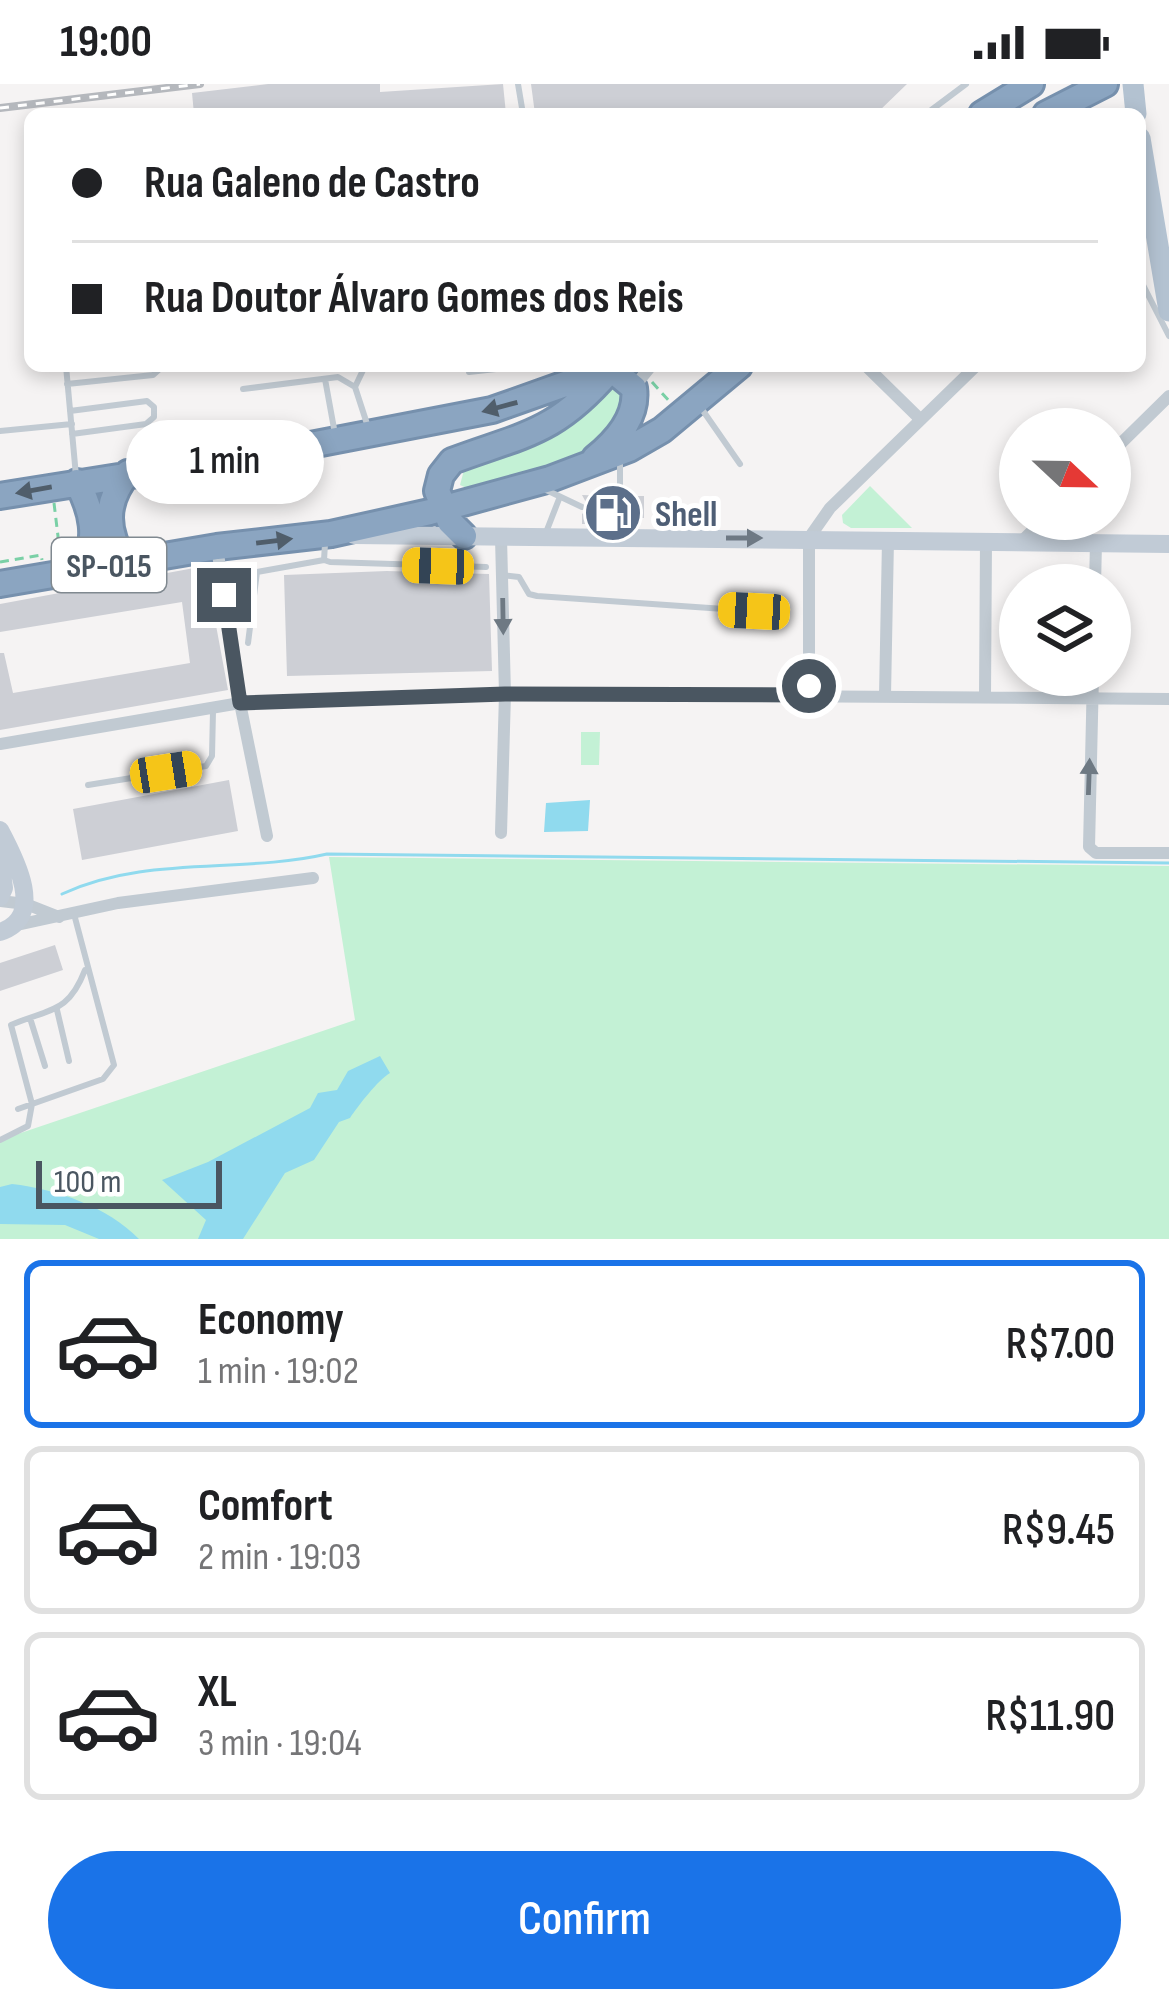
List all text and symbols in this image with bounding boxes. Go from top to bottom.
text: 19:00 [60,15,152,70]
text: Rua Galeno de Castro [144,156,480,211]
text: Rua Doutor Álvaro Gomes dos Reis [144,271,684,326]
one-way arrow [482,398,519,417]
north arrow [999,408,1131,540]
map controls [999,408,1131,696]
callout: 1 min [125,421,323,505]
text: 1 min [190,438,260,485]
one-way arrow [15,481,52,500]
fuel station icon: Shell [582,482,644,544]
place label: Shell [655,494,717,537]
one-way arrow [726,529,764,548]
one-way arrow [256,531,294,550]
road number: SP-015 [52,538,166,592]
car [401,547,475,585]
button: layers [999,564,1131,696]
route end [197,568,251,622]
car [717,591,791,631]
one-way arrow [494,598,513,636]
route start [782,659,836,713]
car [128,749,204,795]
one-way arrow [1080,757,1099,795]
scale bar [36,1155,222,1208]
text: 100 m [54,1162,121,1202]
icon: car [54,1290,162,1398]
text: Economy [198,1293,344,1348]
text: R$7.00 [1006,1317,1115,1372]
text: 1 min · 19:02 [198,1348,359,1395]
icon: car [54,1476,162,1584]
text: Comfort [198,1479,333,1534]
text: R$9.45 [1002,1503,1115,1558]
text: 2 min · 19:03 [198,1534,361,1581]
icon: car [54,1662,162,1770]
text: XL [198,1665,237,1720]
text: R$11.90 [986,1689,1115,1744]
text: 3 min · 19:04 [198,1720,362,1767]
button: Confirm [48,1851,1121,1989]

